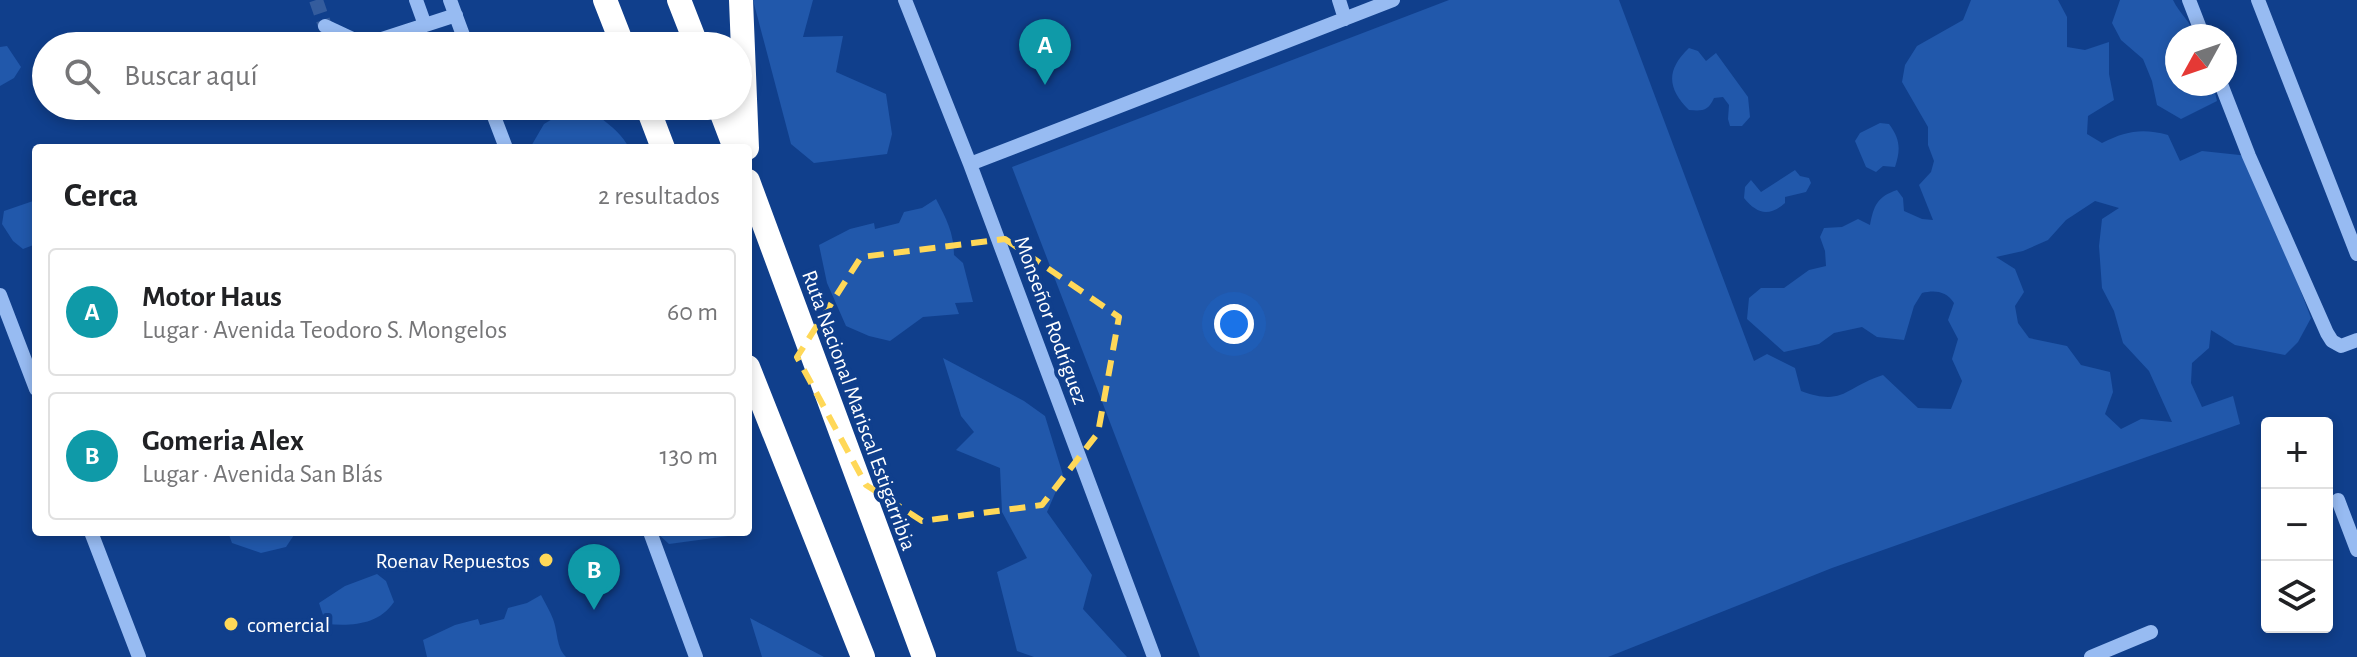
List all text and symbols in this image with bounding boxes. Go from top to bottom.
pin: A [1019,19,1071,85]
north arrow [2165,24,2237,96]
search box [32,32,752,120]
icon: search [60,54,104,98]
text: Buscar aquí [124,61,258,91]
text: Cerca [64,179,138,213]
text: 2 resultados [598,183,720,209]
street label: Monseñor Rodríguez [1010,233,1092,407]
street label: Ruta Nacional Mariscal Estigarribia [798,267,920,553]
text: Motor Haus [142,282,282,312]
text: A [84,299,100,325]
text: 60 m [667,299,718,325]
your location [1214,304,1254,344]
text: Lugar · Avenida Teodoro S. Mongelos [142,317,507,343]
map controls [2261,417,2333,633]
button: + [2261,417,2333,489]
text: Gomeria Alex [142,426,304,456]
text: B [84,443,100,469]
text: 130 m [660,443,718,469]
text: Lugar · Avenida San Blás [142,461,383,487]
button: − [2261,489,2333,561]
pin: B [568,544,620,610]
place label: Roenav Repuestos [376,550,530,572]
marker: Roenav Repuestos [537,551,555,569]
button: layers [2261,561,2333,633]
place label: comercial [247,614,330,636]
marker: comercial [222,615,240,633]

